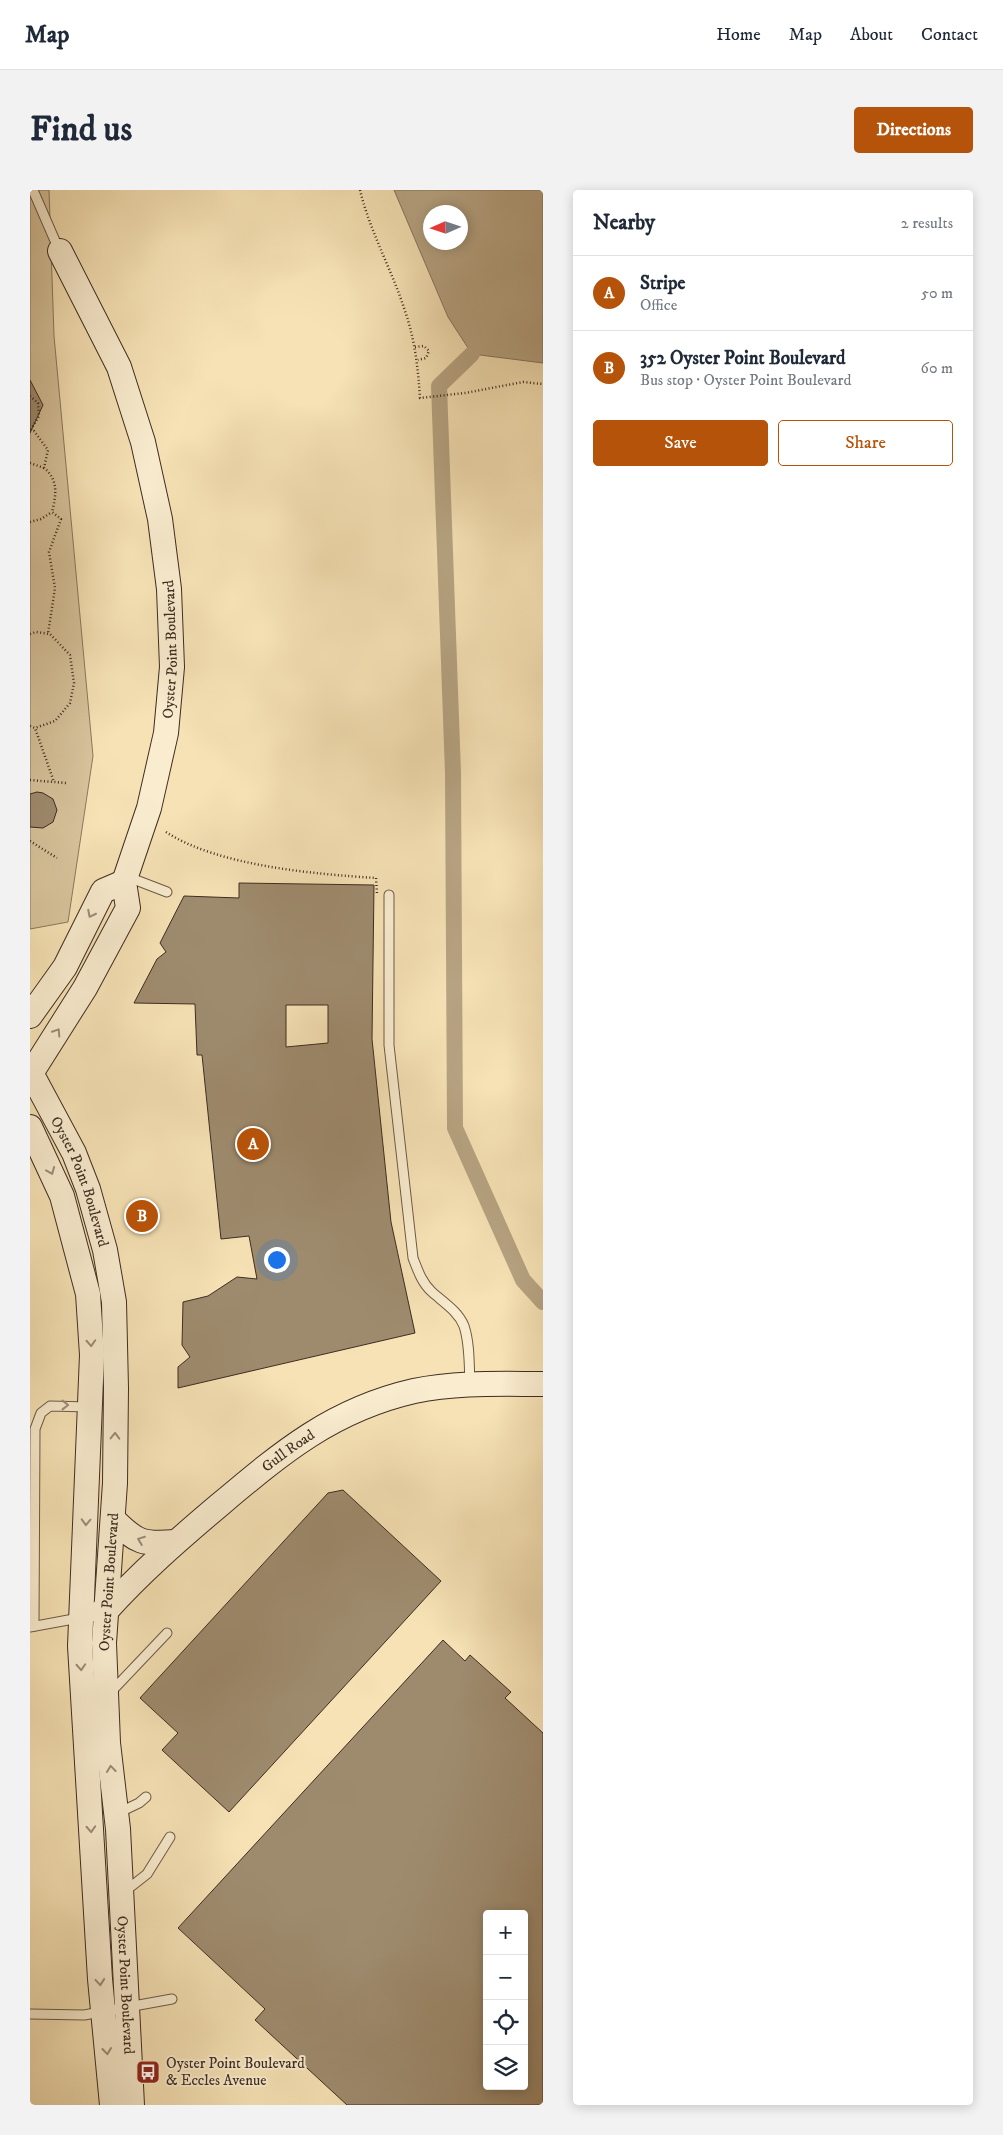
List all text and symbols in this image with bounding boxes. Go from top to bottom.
text: Map [25,20,69,50]
text: Home [716,24,761,46]
text: Map [789,24,822,46]
text: About [850,24,893,46]
text: Contact [921,24,978,46]
button: Directions [854,107,973,153]
text: Find us [30,108,132,152]
north arrow [423,205,468,250]
text: Nearby [593,210,655,236]
text: 2 results [901,213,953,233]
text: Stripe [640,272,685,295]
text: A [604,283,614,303]
text: 50 m [921,283,953,303]
text: Office [640,295,677,315]
text: 352 Oyster Point Boulevard [640,347,846,370]
text: B [604,358,614,378]
text: 60 m [921,358,953,378]
text: Bus stop · Oyster Point Boulevard [640,370,851,390]
button: Save [593,420,768,466]
button: Share [778,420,953,466]
street label: Oyster Point Boulevard [158,578,182,719]
one-way arrow [87,909,97,918]
one-way arrow [51,1028,60,1038]
street label: Oyster Point Boulevard [47,1113,113,1250]
pin: A [237,1125,269,1163]
one-way arrow [45,1166,55,1175]
pin: B [126,1197,158,1235]
your location [264,1247,290,1273]
one-way arrow [85,1339,96,1347]
one-way arrow [62,1400,69,1410]
street label: Gull Road [258,1425,318,1476]
one-way arrow [110,1431,120,1439]
street label: Oyster Point Boulevard [95,1512,123,1652]
one-way arrow [81,1519,92,1527]
one-way arrow [137,1536,146,1546]
one-way arrow [76,1663,87,1671]
one-way arrow [106,1764,117,1772]
one-way arrow [85,1826,96,1834]
map controls [483,1910,528,2090]
button: + [483,1910,528,1955]
street label: Oyster Point Boulevard [113,1915,139,2055]
button: − [483,1955,528,2000]
one-way arrow [94,1978,105,1986]
button: locate [483,2000,528,2045]
button: layers [483,2045,528,2090]
one-way arrow [102,2048,113,2056]
place label: Oyster Point Boulevard & Eccles Avenue [166,2054,305,2090]
bus stop icon: Oyster Point Boulevard & Eccles Avenue [135,2059,161,2085]

